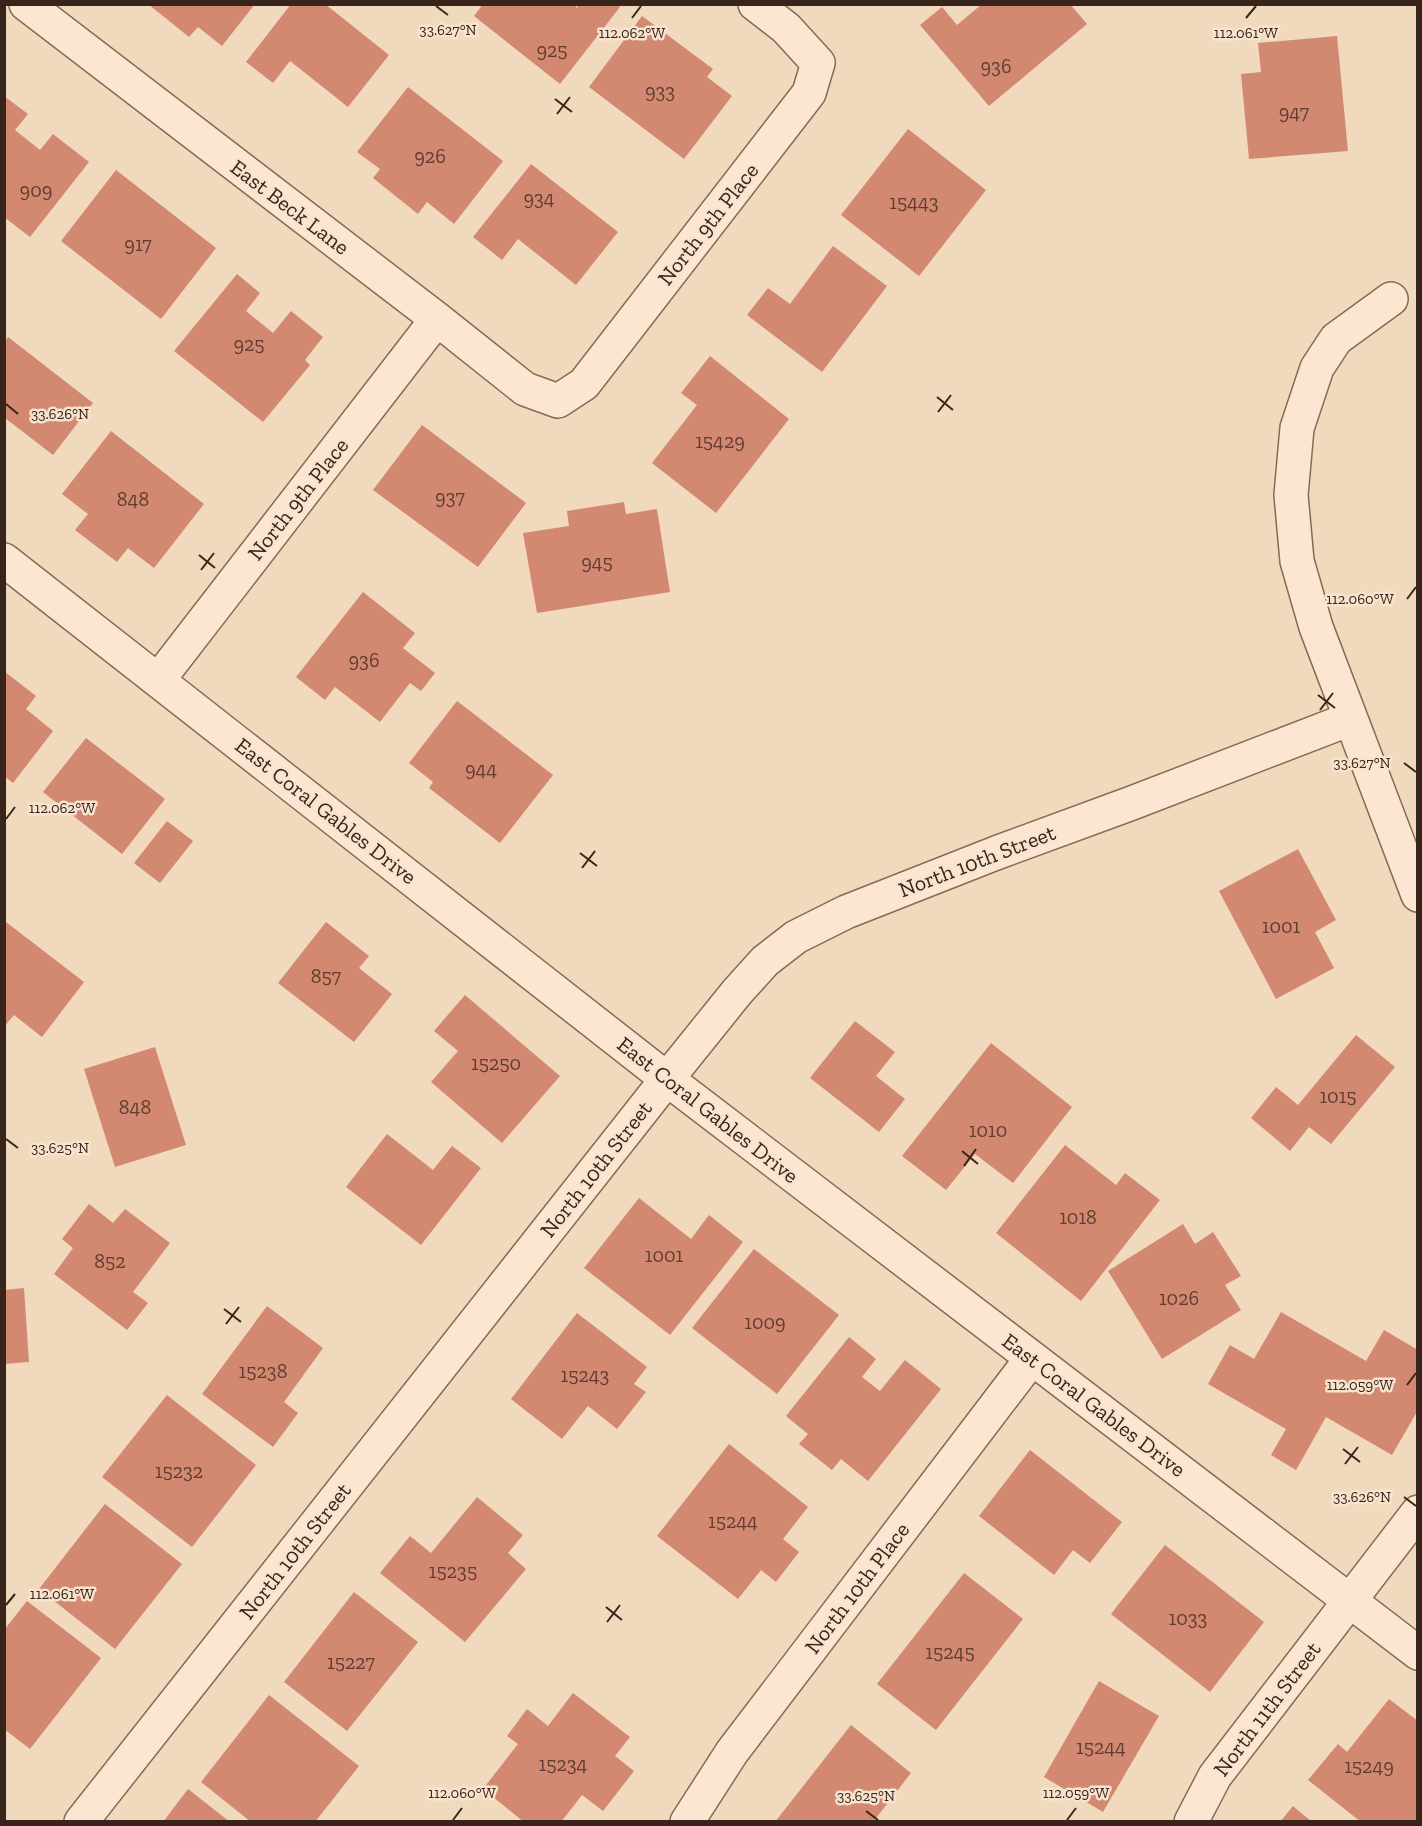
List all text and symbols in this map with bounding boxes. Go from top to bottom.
text: 33.627°N [419,21,477,39]
text: 112.062°W [599,24,665,42]
text: 112.061°W [1214,24,1278,42]
house number: 925 [536,38,568,62]
house number: 936 [980,54,1012,78]
house number: 933 [645,79,675,103]
house number: 947 [1279,100,1310,124]
house number: 926 [414,144,446,168]
street label: East Beck Lane [225,153,355,261]
street label: North 9th Place [652,157,764,291]
house number: 909 [20,178,52,202]
house number: 934 [523,186,555,210]
house number: 15443 [889,190,939,214]
house number: 917 [124,232,152,256]
house number: 925 [233,332,265,356]
text: 33.626°N [31,405,89,423]
house number: 15429 [695,429,745,453]
street label: North 9th Place [242,432,354,566]
house number: 937 [435,485,465,509]
house number: 848 [117,487,149,511]
house number: 945 [581,550,613,574]
text: 112.060°W [1326,590,1394,608]
house number: 936 [348,648,380,672]
street label: East Coral Gables Drive [230,732,422,890]
text: 33.627°N [1333,754,1391,772]
house number: 944 [465,757,497,781]
text: 112.062°W [29,799,95,817]
street label: North 10th Street [895,818,1060,903]
house number: 1001 [1262,914,1301,938]
house number: 857 [311,964,342,988]
street label: East Coral Gables Drive [612,1031,804,1189]
house number: 15250 [471,1051,521,1075]
house number: 1015 [1319,1084,1357,1108]
house number: 848 [119,1095,151,1119]
street label: North 10th Street [534,1095,658,1243]
house number: 1010 [969,1118,1007,1142]
text: 33.625°N [31,1139,89,1157]
house number: 1018 [1059,1205,1097,1229]
house number: 1001 [645,1243,684,1267]
house number: 852 [94,1249,126,1273]
house number: 1026 [1159,1286,1199,1310]
house number: 1009 [744,1310,786,1334]
street label: East Coral Gables Drive [997,1327,1191,1483]
house number: 15238 [239,1359,287,1383]
house number: 15243 [561,1363,609,1387]
text: 112.059°W [1327,1376,1393,1394]
house number: 15232 [155,1459,203,1483]
street label: North 10th Street [233,1477,357,1625]
text: 33.626°N [1333,1488,1391,1506]
house number: 15244 [708,1509,758,1533]
street label: North 10th Place [799,1517,915,1659]
house number: 15235 [429,1559,477,1583]
text: 112.061°W [30,1585,94,1603]
house number: 1033 [1169,1606,1207,1630]
street label: North 11th Street [1208,1636,1327,1782]
house number: 15245 [925,1640,975,1664]
house number: 15227 [327,1650,376,1674]
house number: 15244 [1076,1735,1126,1759]
house number: 15234 [539,1752,588,1776]
house number: 15249 [1344,1754,1394,1778]
text: 112.060°W [428,1784,496,1802]
text: 112.059°W [1043,1784,1109,1802]
text: 33.625°N [837,1787,895,1805]

